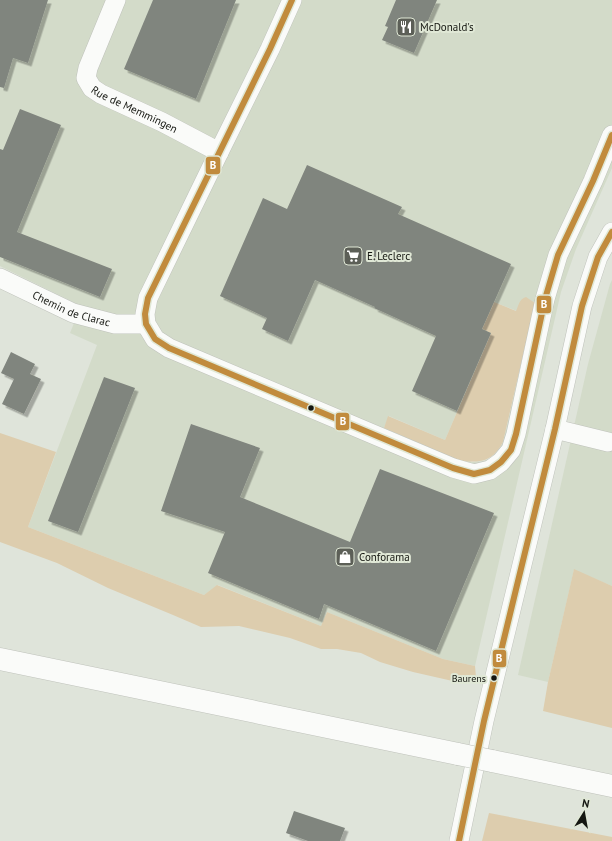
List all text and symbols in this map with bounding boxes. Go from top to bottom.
restaurant icon: McDonald's [395,16,417,38]
place label: McDonald's [420,20,474,34]
street label: Rue de Memmingen [89,82,180,136]
line badge: B [205,156,221,175]
text: B [210,158,217,172]
supermarket icon: E. Leclerc [342,245,364,267]
place label: E. Leclerc [367,249,410,263]
street label: Chemin de Clarac [30,288,112,329]
line badge: B [536,295,552,314]
text: B [541,297,548,311]
unlabelled marker [306,403,316,413]
line badge: B [335,412,350,431]
text: B [340,414,347,428]
shop icon: Conforama [334,546,356,568]
place label: Conforama [359,550,410,564]
line badge: B [492,649,507,668]
text: B [496,651,503,665]
place label: Baurens [452,672,486,685]
marker: Baurens [489,673,499,683]
north arrow [564,793,604,833]
text: N [581,796,591,811]

